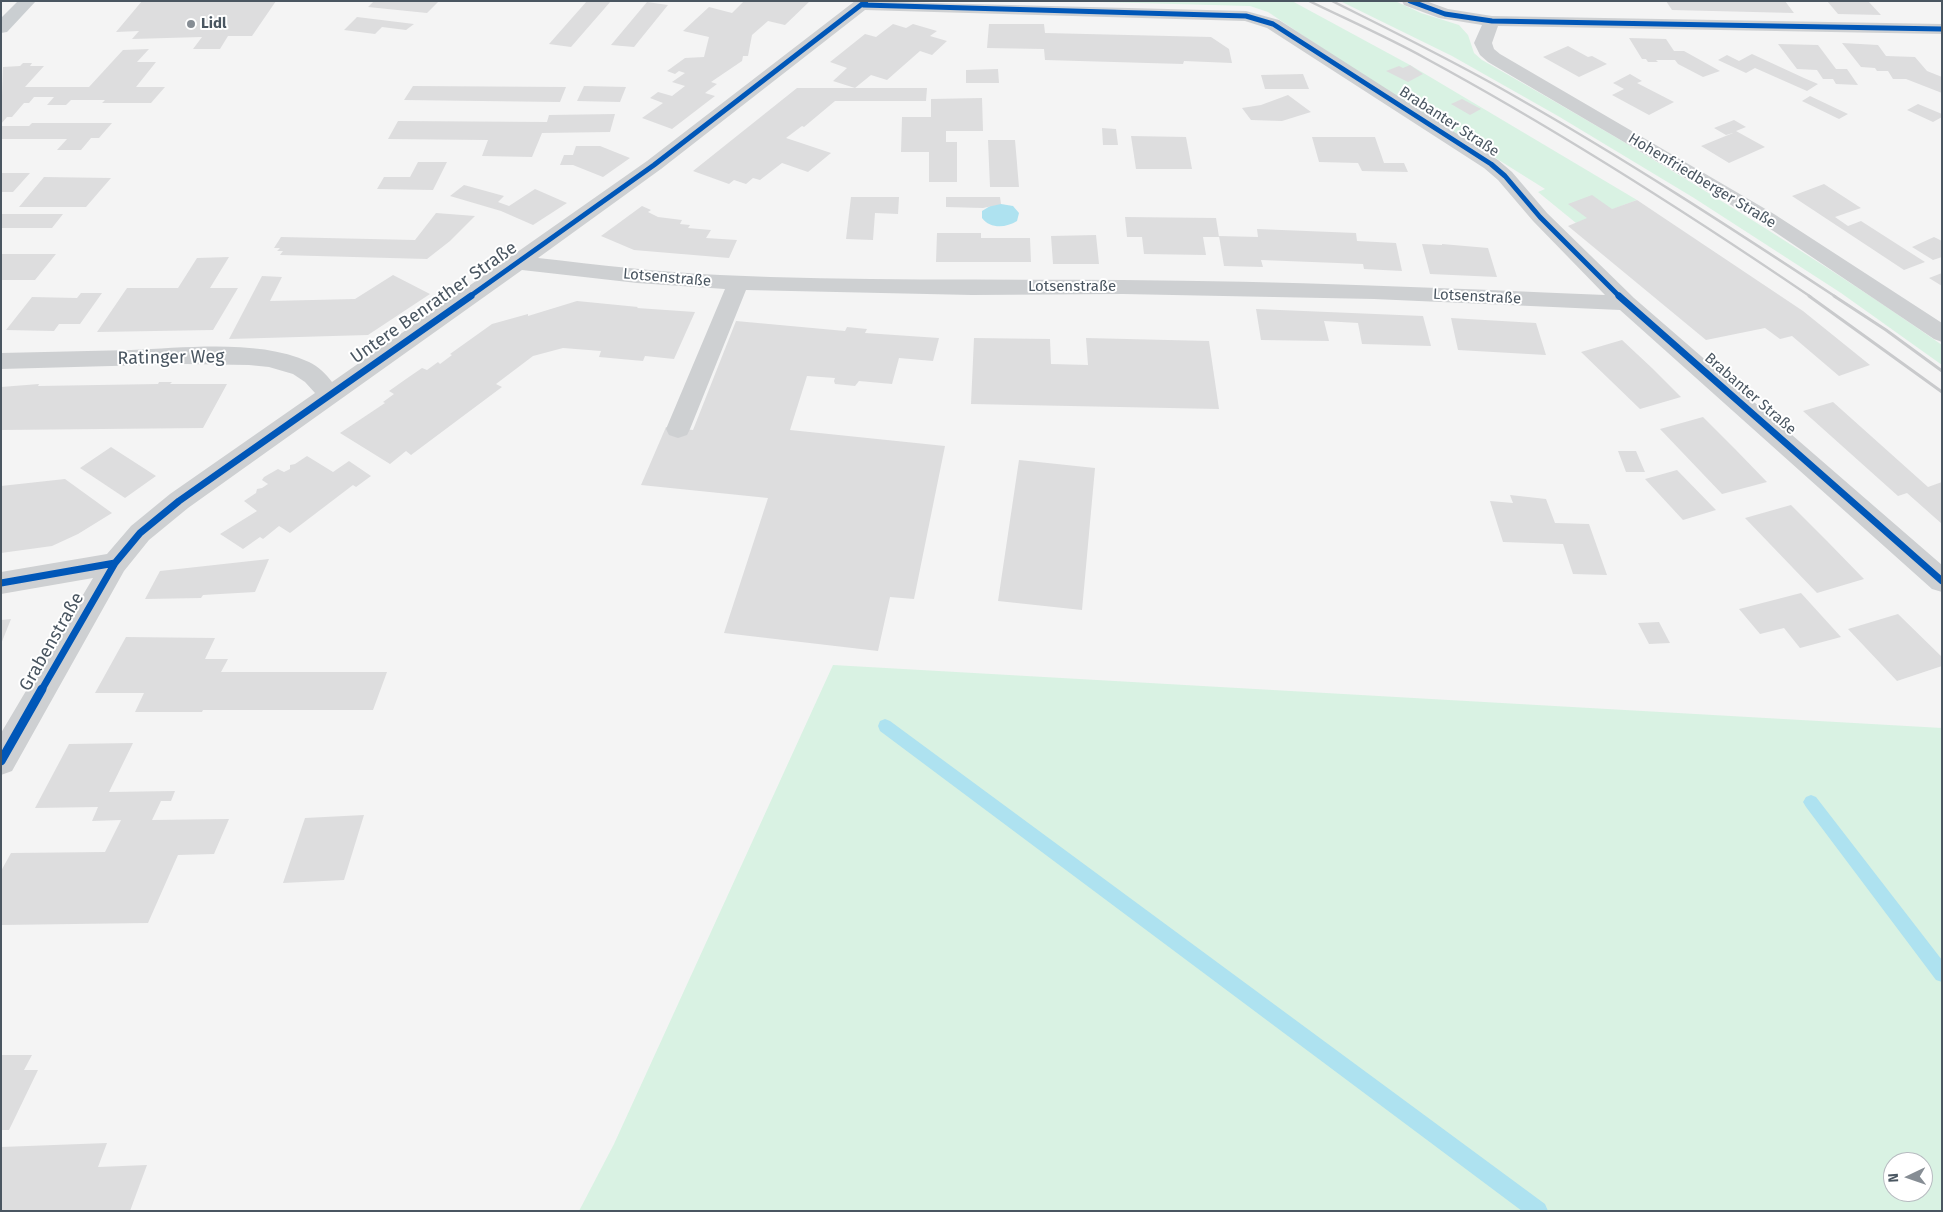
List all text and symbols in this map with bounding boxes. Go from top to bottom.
place label: Lidl [201,15,226,33]
marker: Lidl [185,18,197,30]
street label: Brabanter Straße [1396,83,1502,161]
street label: Hohenfriedberger Straße [1625,130,1779,232]
street label: Untere Benrather Straße [347,237,521,369]
street label: Lotsenstraße [622,265,712,291]
street label: Lotsenstraße [1028,278,1116,296]
street label: Lotsenstraße [1433,286,1521,308]
street label: Ratinger Weg [117,346,225,370]
street label: Brabanter Straße [1701,349,1799,439]
street label: Grabenstraße [15,589,89,695]
north arrow [1883,1152,1933,1202]
text: N [1885,1173,1902,1183]

